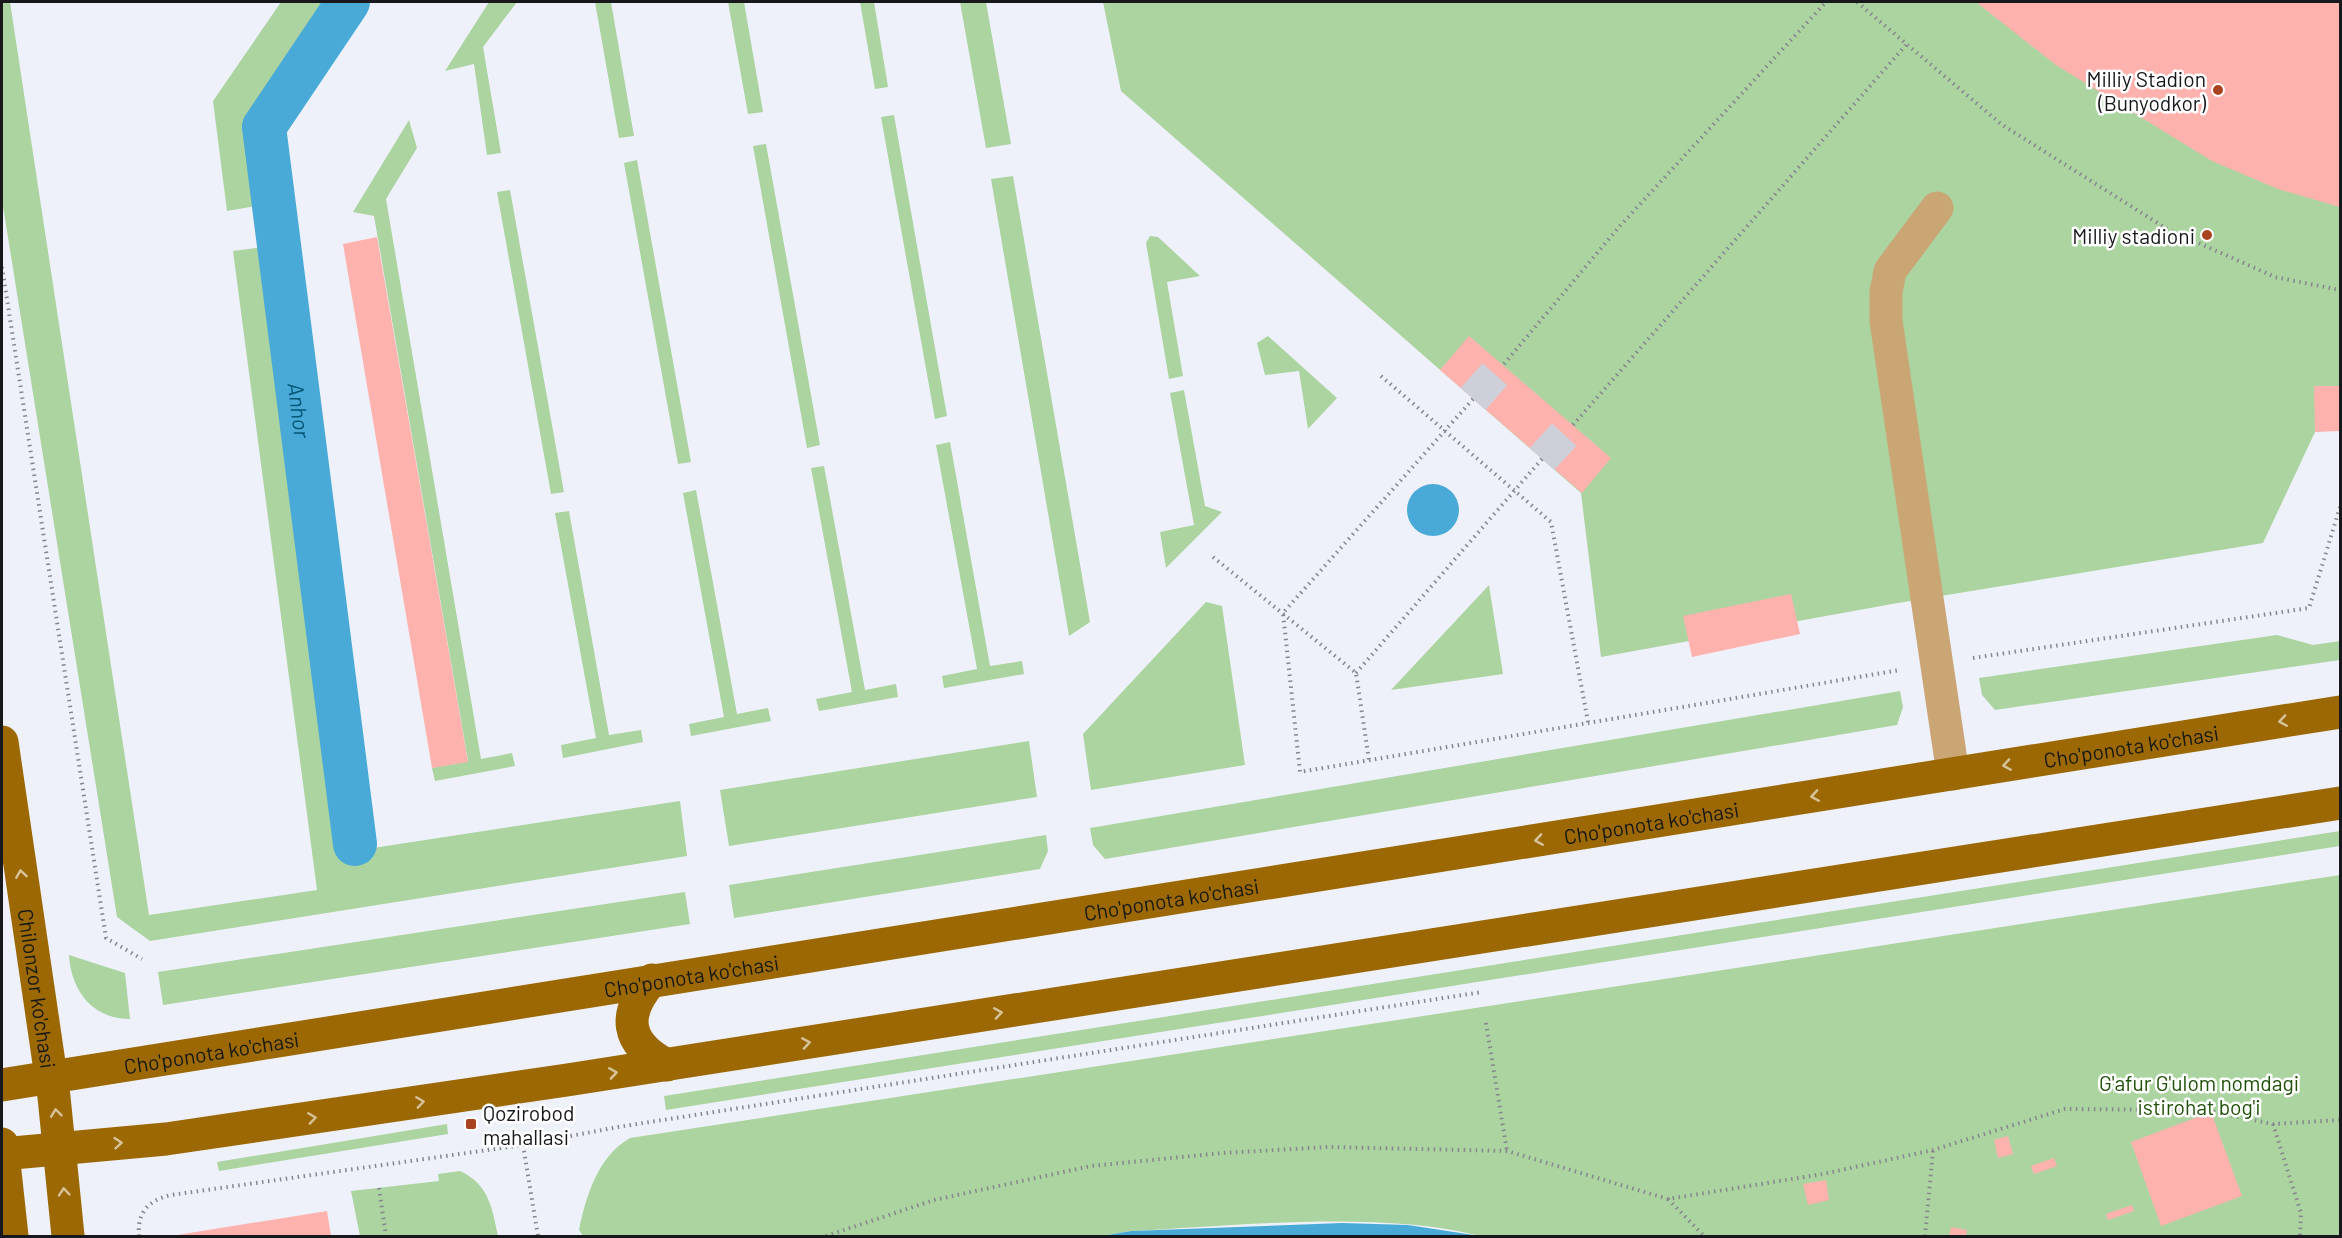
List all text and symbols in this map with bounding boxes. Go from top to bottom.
place label: Milliy Stadion (Bunyodkor) [2087,66,2207,115]
marker: Milliy Stadion (Bunyodkor) [2211,83,2225,97]
place label: Milliy stadioni [2072,223,2195,248]
marker: Milliy stadioni [2200,228,2214,242]
water label: Anhor [284,381,316,440]
one-way arrow [2278,714,2288,727]
street label: Cho'ponota ko'chasi [2042,719,2220,772]
one-way arrow [2003,758,2013,771]
one-way arrow [1810,789,1819,801]
street label: Cho'ponota ko'chasi [1562,796,1741,848]
one-way arrow [1535,833,1544,845]
one-way arrow [16,869,28,879]
street label: Cho'ponota ko'chasi [1082,872,1261,925]
street label: Chilonzor ko'chasi [14,907,62,1070]
street label: Cho'ponota ko'chasi [602,949,781,1001]
one-way arrow [994,1007,1003,1019]
street label: Cho'ponota ko'chasi [122,1025,301,1078]
one-way arrow [800,1037,810,1050]
one-way arrow [608,1067,618,1079]
park label: G'afur G'ulom nomdagi istirohat bog'i [2099,1070,2299,1119]
one-way arrow [416,1096,425,1108]
place label: Qozirobod mahallasi [483,1100,574,1149]
one-way arrow [50,1108,63,1117]
one-way arrow [307,1112,316,1124]
marker: Qozirobod mahallasi [464,1117,478,1131]
one-way arrow [114,1137,123,1150]
one-way arrow [58,1188,71,1197]

